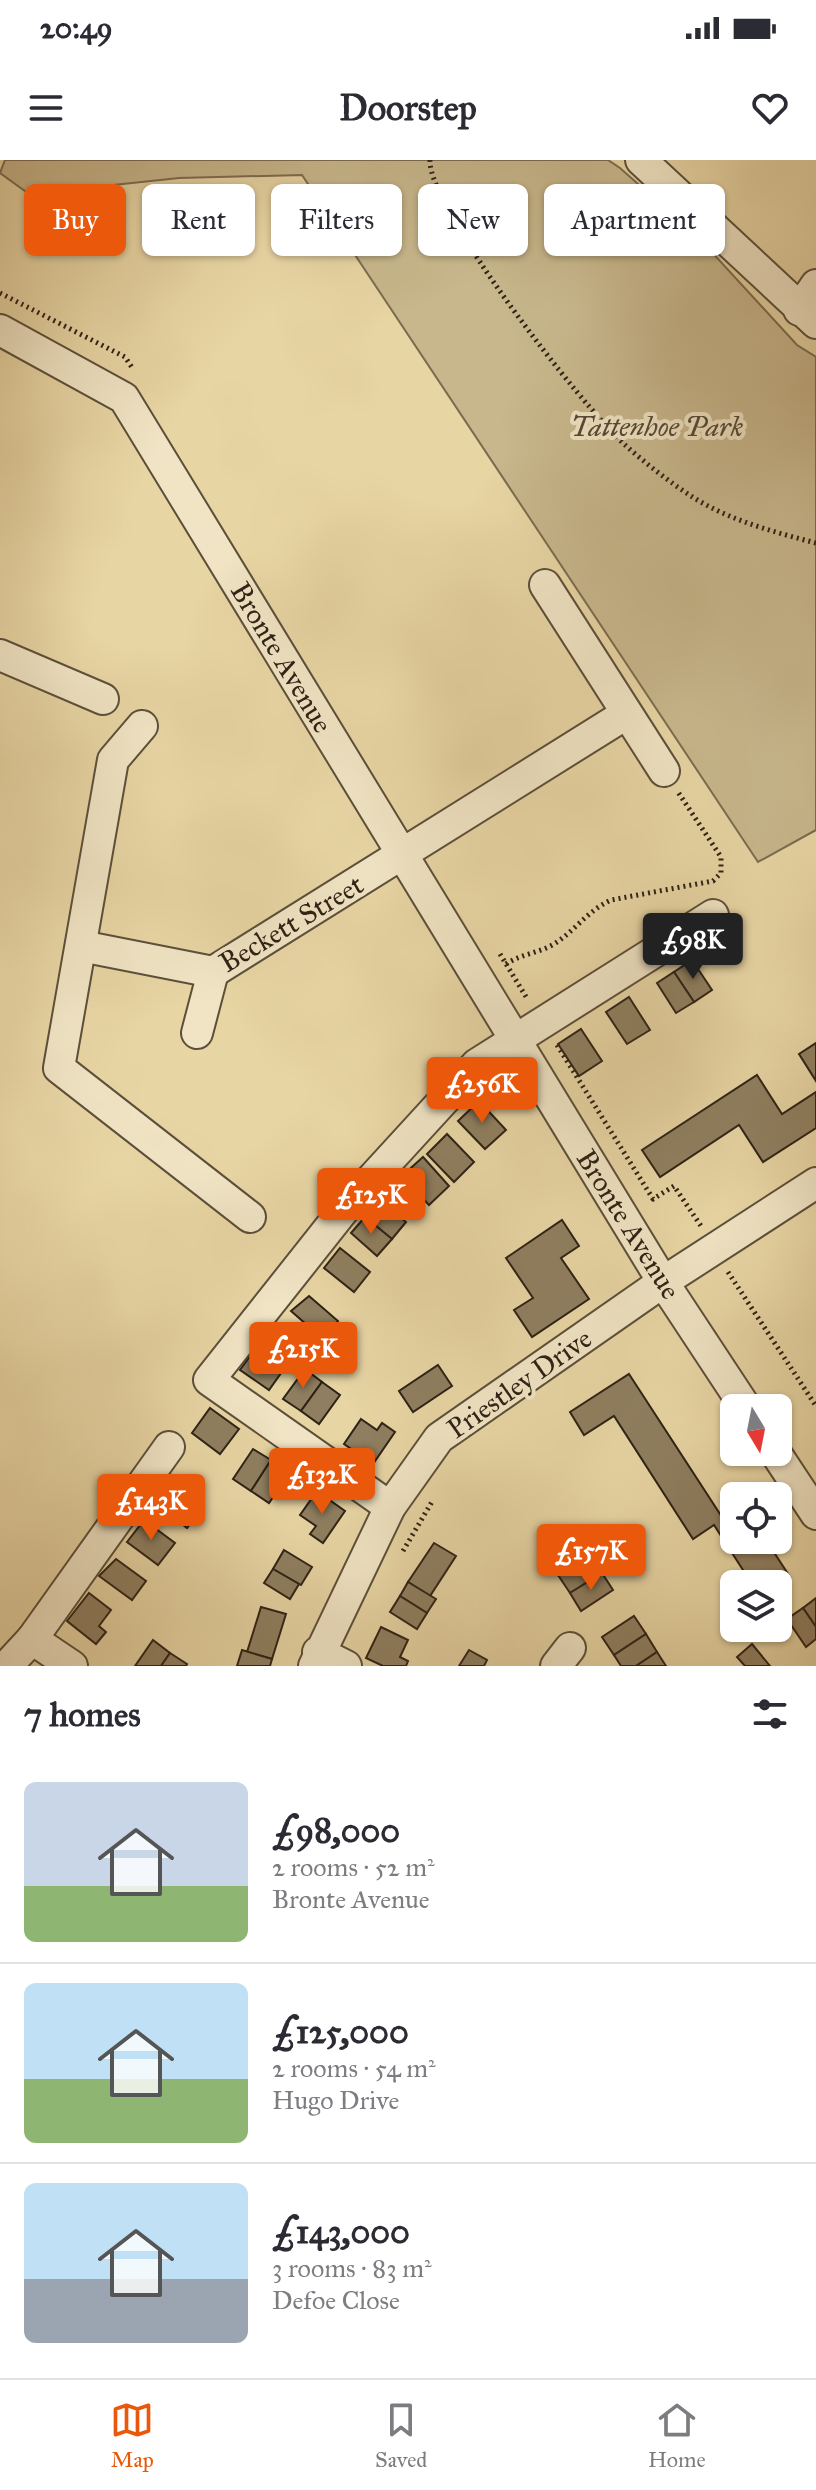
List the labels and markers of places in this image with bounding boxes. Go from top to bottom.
pin: £98K [646,913,740,981]
pin: £256K [426,1057,538,1125]
pin: £125K [315,1168,427,1236]
pin: £215K [247,1322,359,1390]
pin: £132K [266,1448,378,1516]
pin: £143K [95,1474,207,1542]
pin: £157K [535,1524,647,1592]

